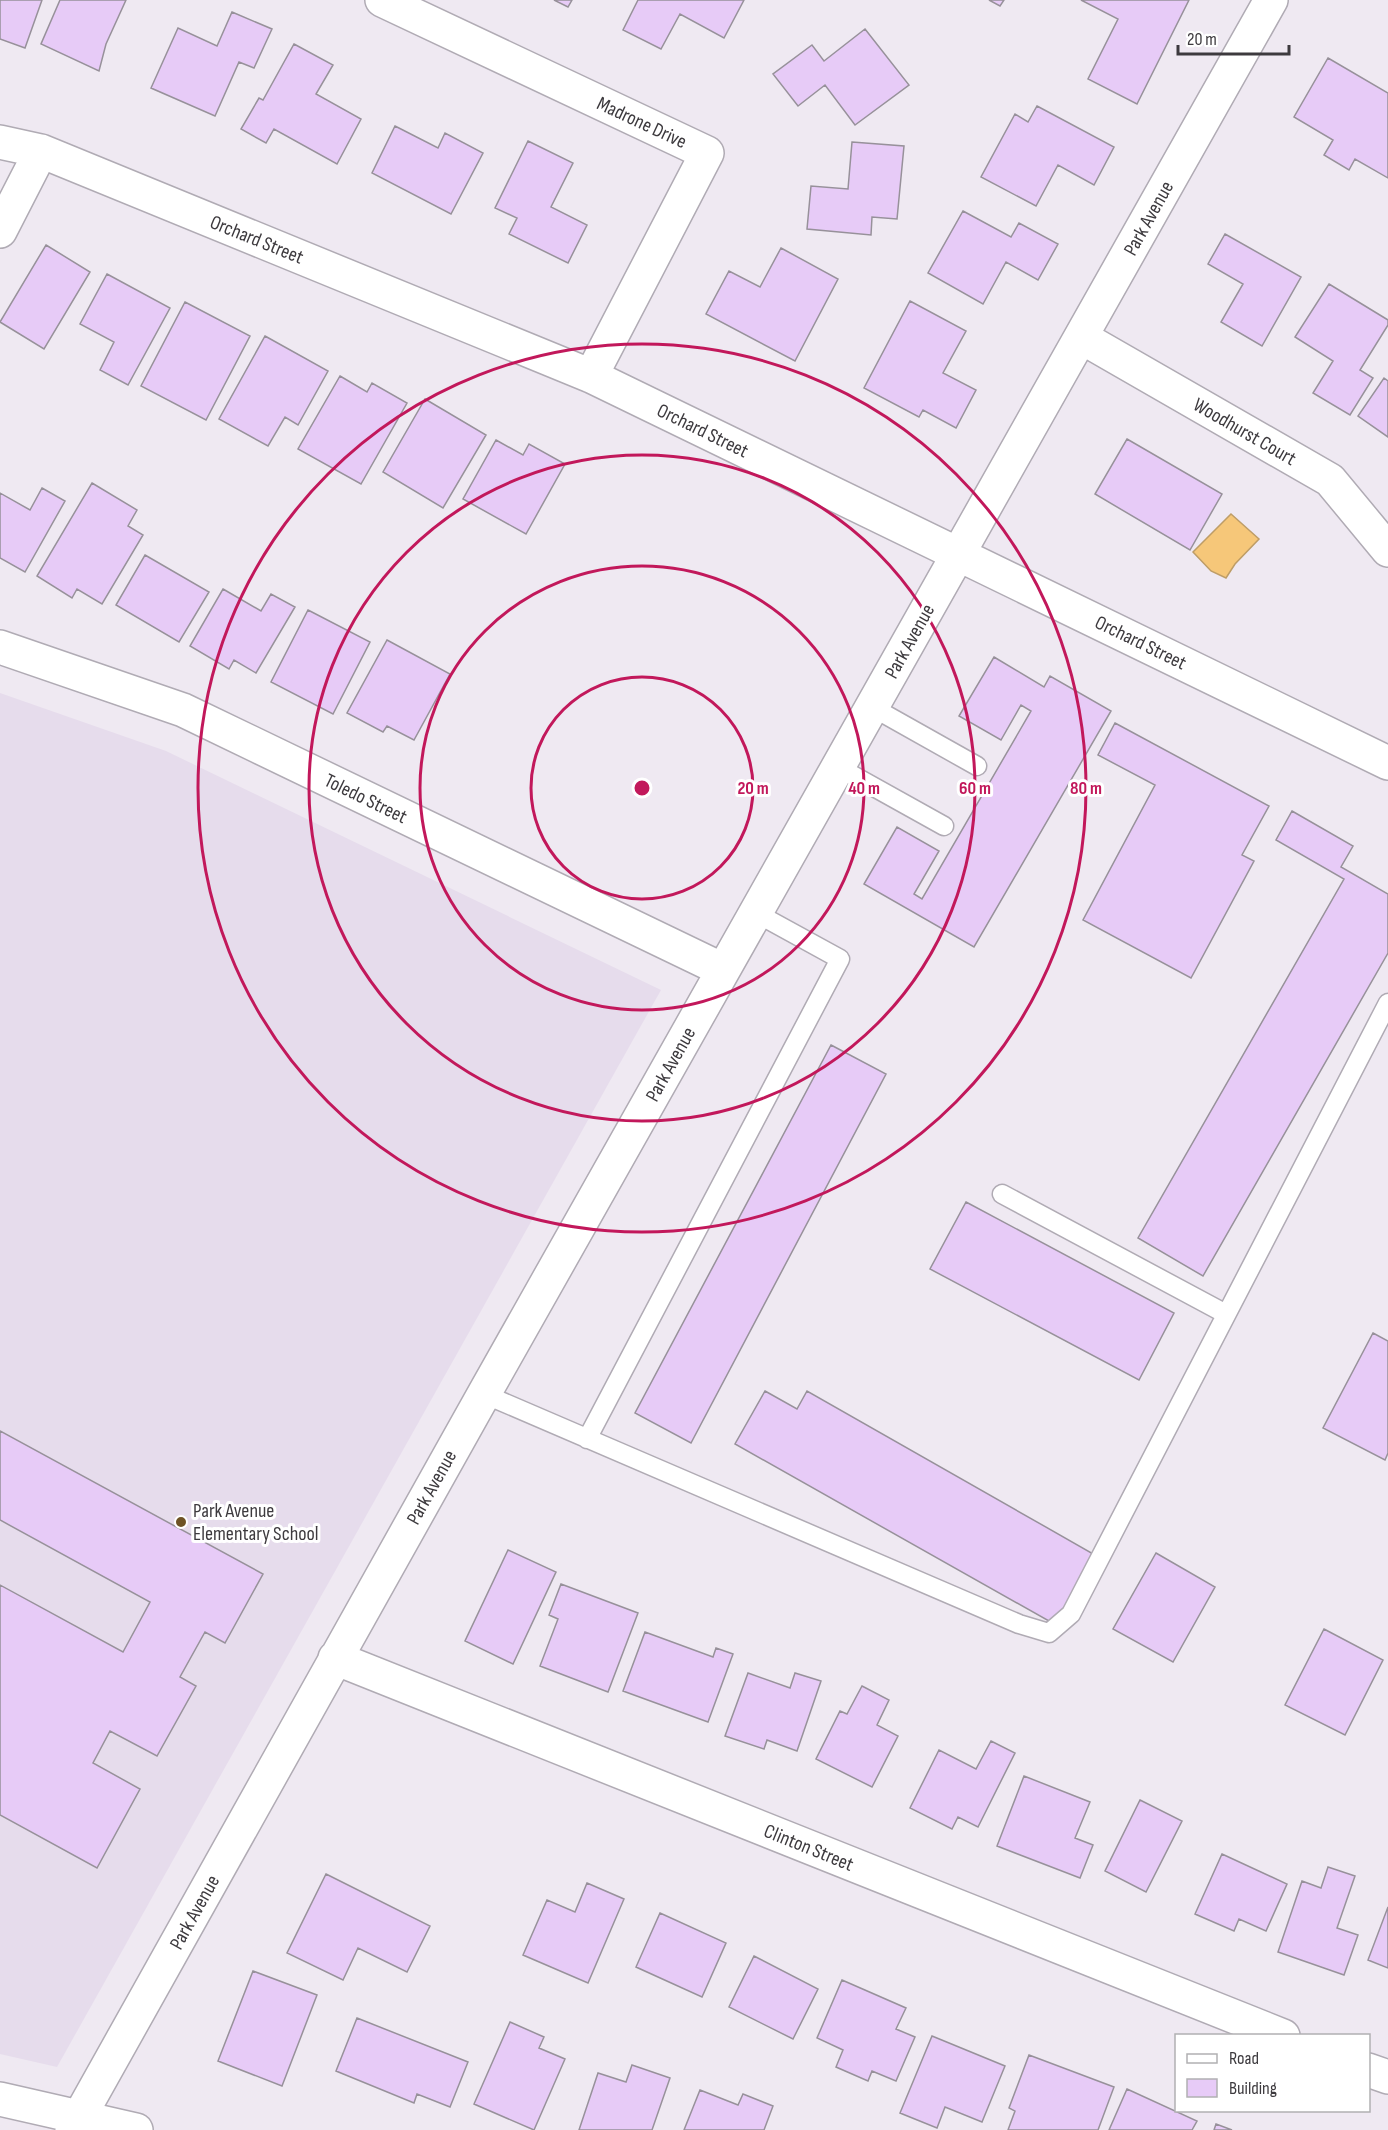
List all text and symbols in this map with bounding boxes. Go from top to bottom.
scale bar [1178,18,1289,56]
text: 20 m [1187,29,1217,50]
street label: Madrone Drive [593,92,690,154]
street label: Park Avenue [1119,177,1179,260]
street label: Orchard Street [206,210,307,270]
street label: Woodhurst Court [1189,393,1300,471]
street label: Orchard Street [653,398,752,463]
street label: Park Avenue [880,600,940,683]
street label: Orchard Street [1091,610,1190,675]
street label: Toledo Street [320,769,411,829]
centre of rings [632,778,652,798]
text: 20 m [737,778,769,799]
text: 40 m [848,778,880,799]
text: 60 m [959,778,991,799]
text: 80 m [1070,778,1102,799]
street label: Park Avenue [641,1023,701,1106]
street label: Park Avenue [402,1446,462,1529]
place label: Park Avenue Elementary School [193,1499,319,1546]
marker: Park Avenue Elementary School [174,1515,188,1529]
street label: Clinton Street [760,1819,857,1877]
street label: Park Avenue [165,1871,225,1954]
legend [1175,2034,1370,2112]
text: Road [1229,2048,1259,2069]
text: Building [1229,2078,1277,2099]

